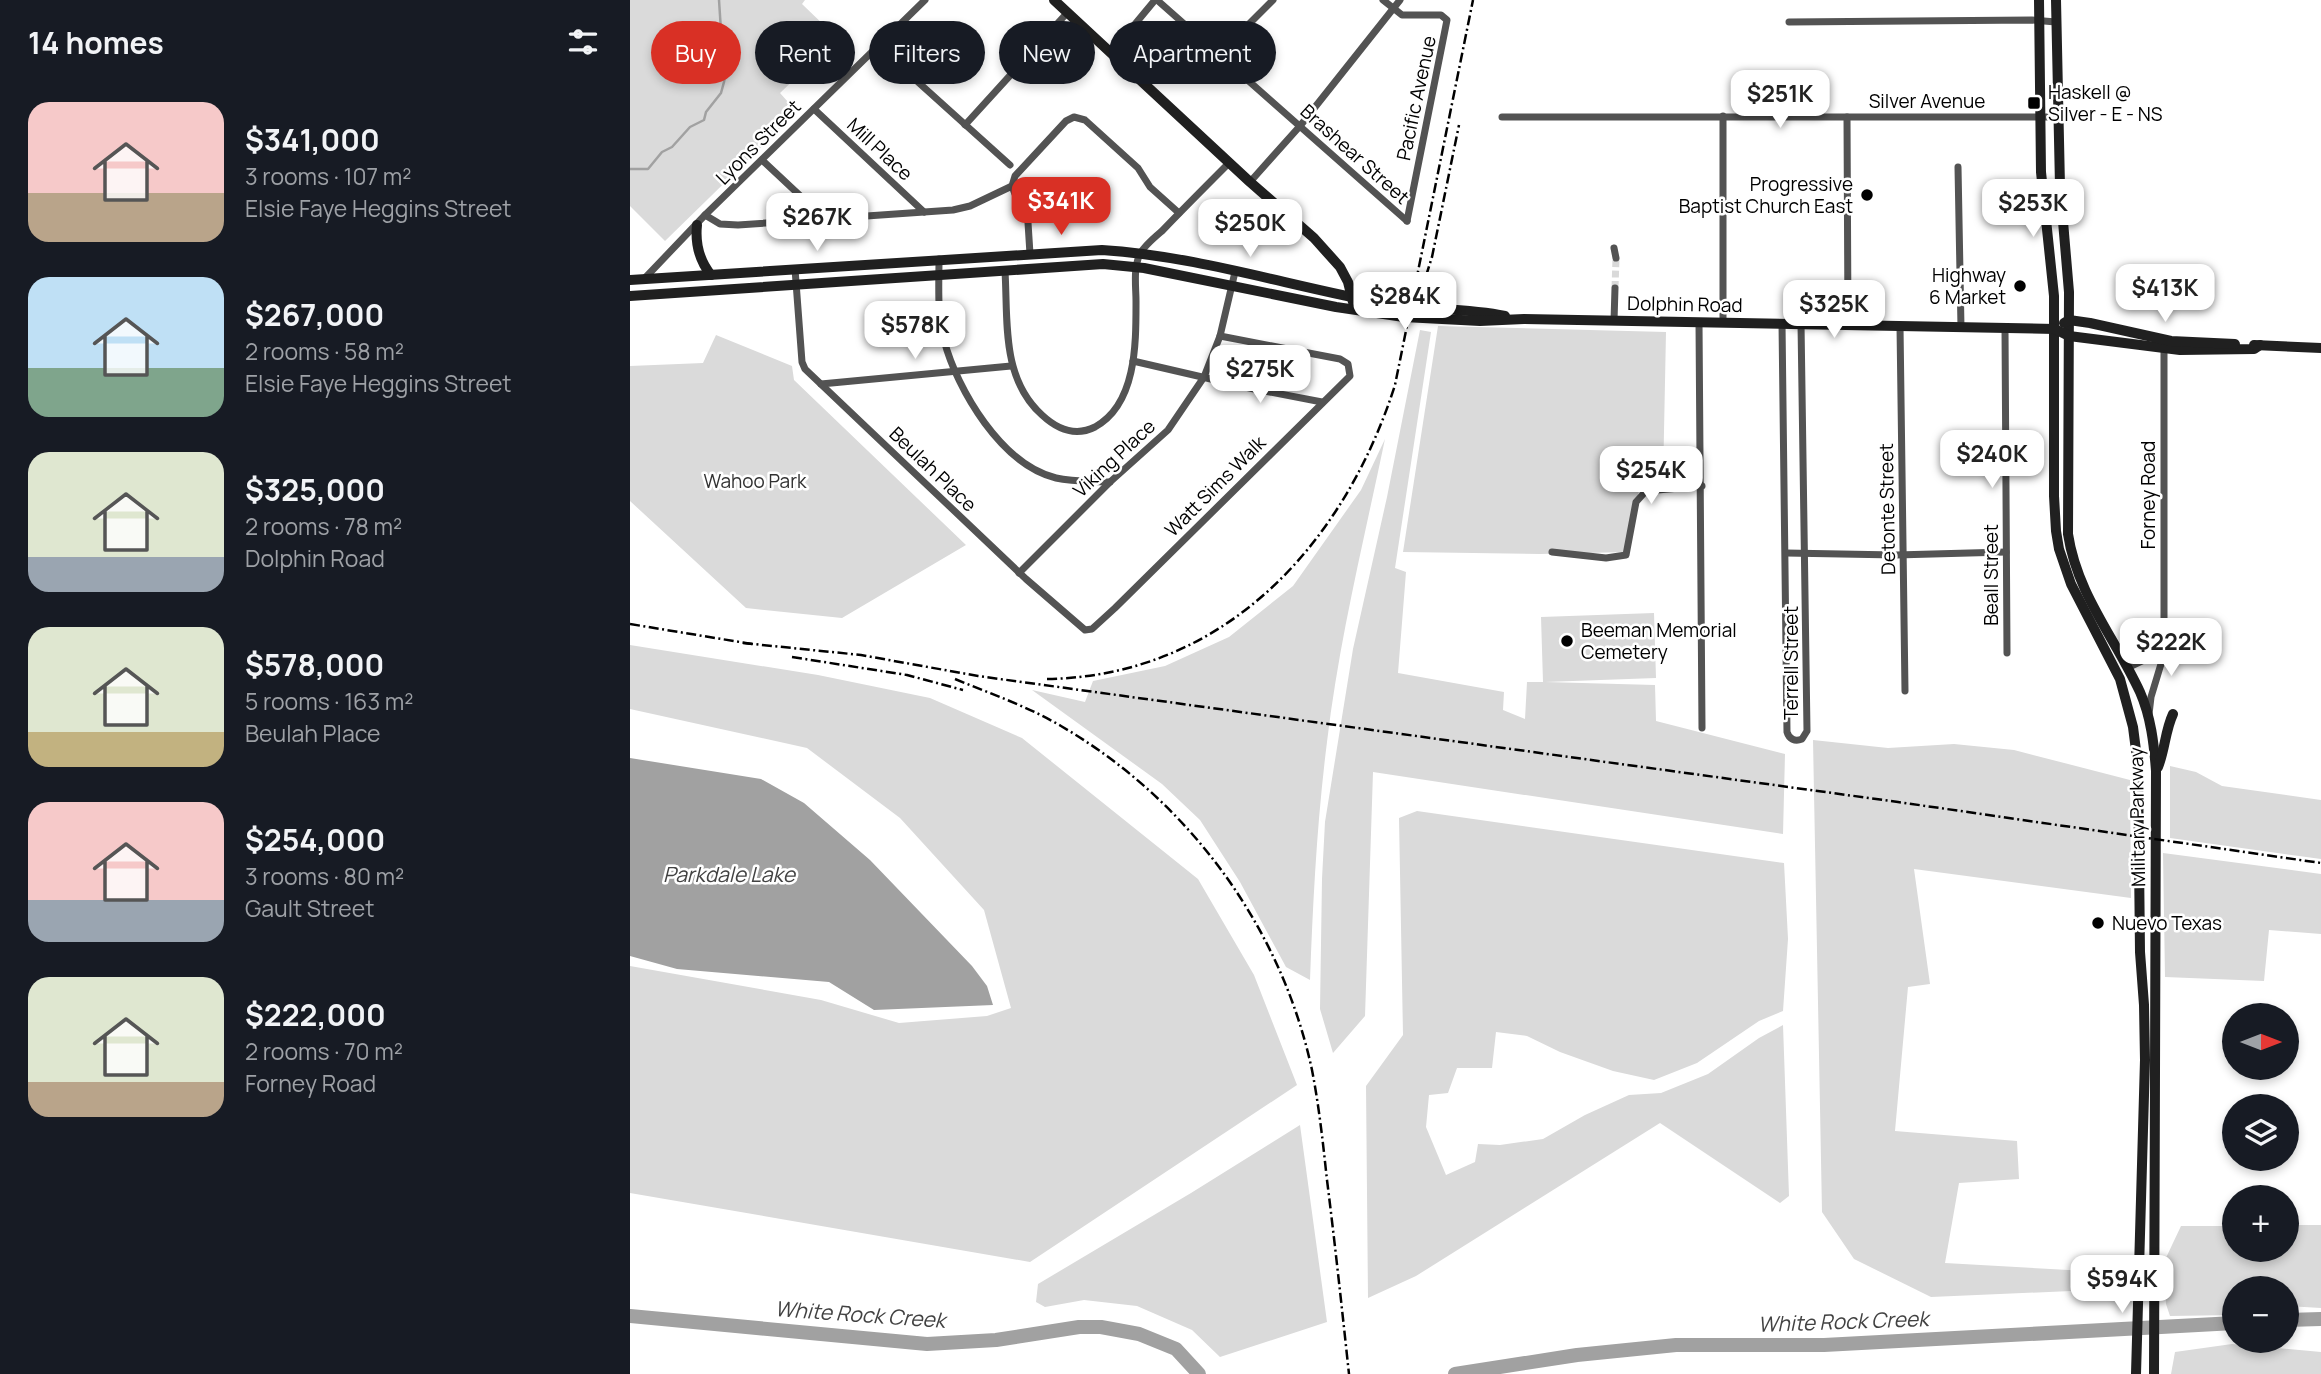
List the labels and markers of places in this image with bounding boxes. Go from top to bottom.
pin: $251K [1731,71,1829,130]
place label: Haskell @ Silver - E - NS [2048,79,2163,127]
marker: Haskell @ Silver - E - NS [2026,95,2042,111]
place label: Progressive Baptist Church East [1679,171,1853,219]
pin: $341K [1012,177,1110,237]
pin: $253K [1984,180,2082,239]
marker: Progressive Baptist Church East [1859,187,1875,203]
pin: $267K [768,194,866,253]
pin: $250K [1201,200,1299,259]
place label: Highway 6 Market [1929,262,2006,310]
pin: $413K [2116,264,2214,324]
pin: $284K [1356,272,1454,332]
marker: Highway 6 Market [2012,278,2028,294]
pin: $325K [1785,280,1883,340]
pin: $578K [866,302,964,361]
pin: $275K [1211,346,1309,405]
pin: $240K [1943,430,2041,490]
pin: $254K [1602,447,1700,506]
place label: Beeman Memorial Cemetery [1581,617,1737,665]
pin: $222K [2122,618,2220,678]
marker: Beeman Memorial Cemetery [1559,633,1575,649]
place label: Nuevo Texas [2112,910,2222,936]
marker: Nuevo Texas [2090,915,2106,931]
pin: $594K [2073,1256,2171,1315]

